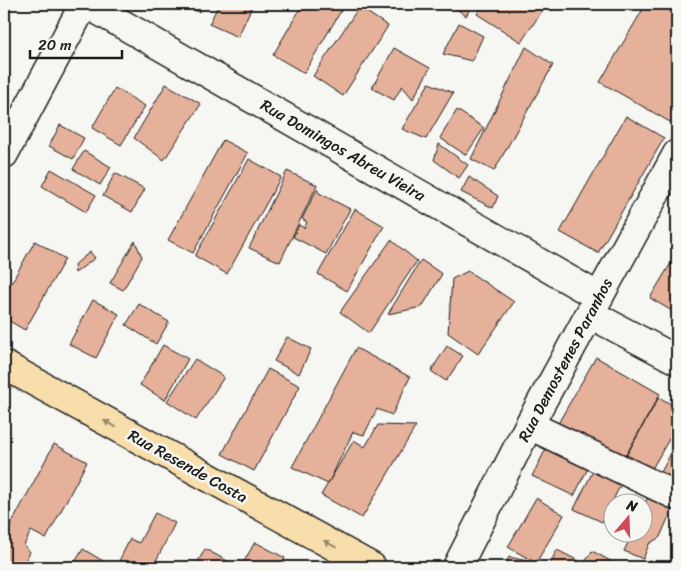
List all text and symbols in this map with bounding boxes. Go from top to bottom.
scale bar [30,28,122,60]
text: 20 m [38,32,72,58]
street label: Rua Domingos Abreu Vieira [255,91,432,210]
street label: Rua Demostenes Paranhos [510,273,621,447]
one-way arrow [103,420,118,428]
street label: Rua Resende Costa [123,421,253,511]
text: N [622,492,641,520]
north arrow [604,494,654,544]
one-way arrow [322,540,337,548]

